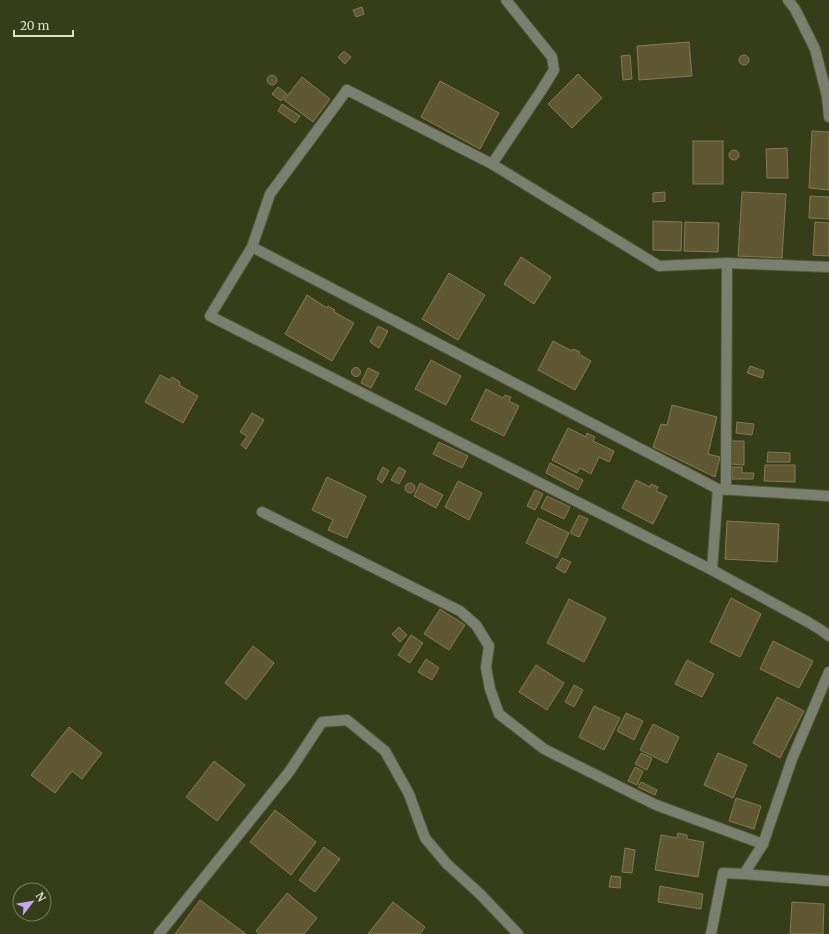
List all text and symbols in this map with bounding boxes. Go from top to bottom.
scale bar [14,12,73,38]
text: 20 m [20,18,49,33]
north arrow [12,882,52,922]
text: N [32,890,49,904]

